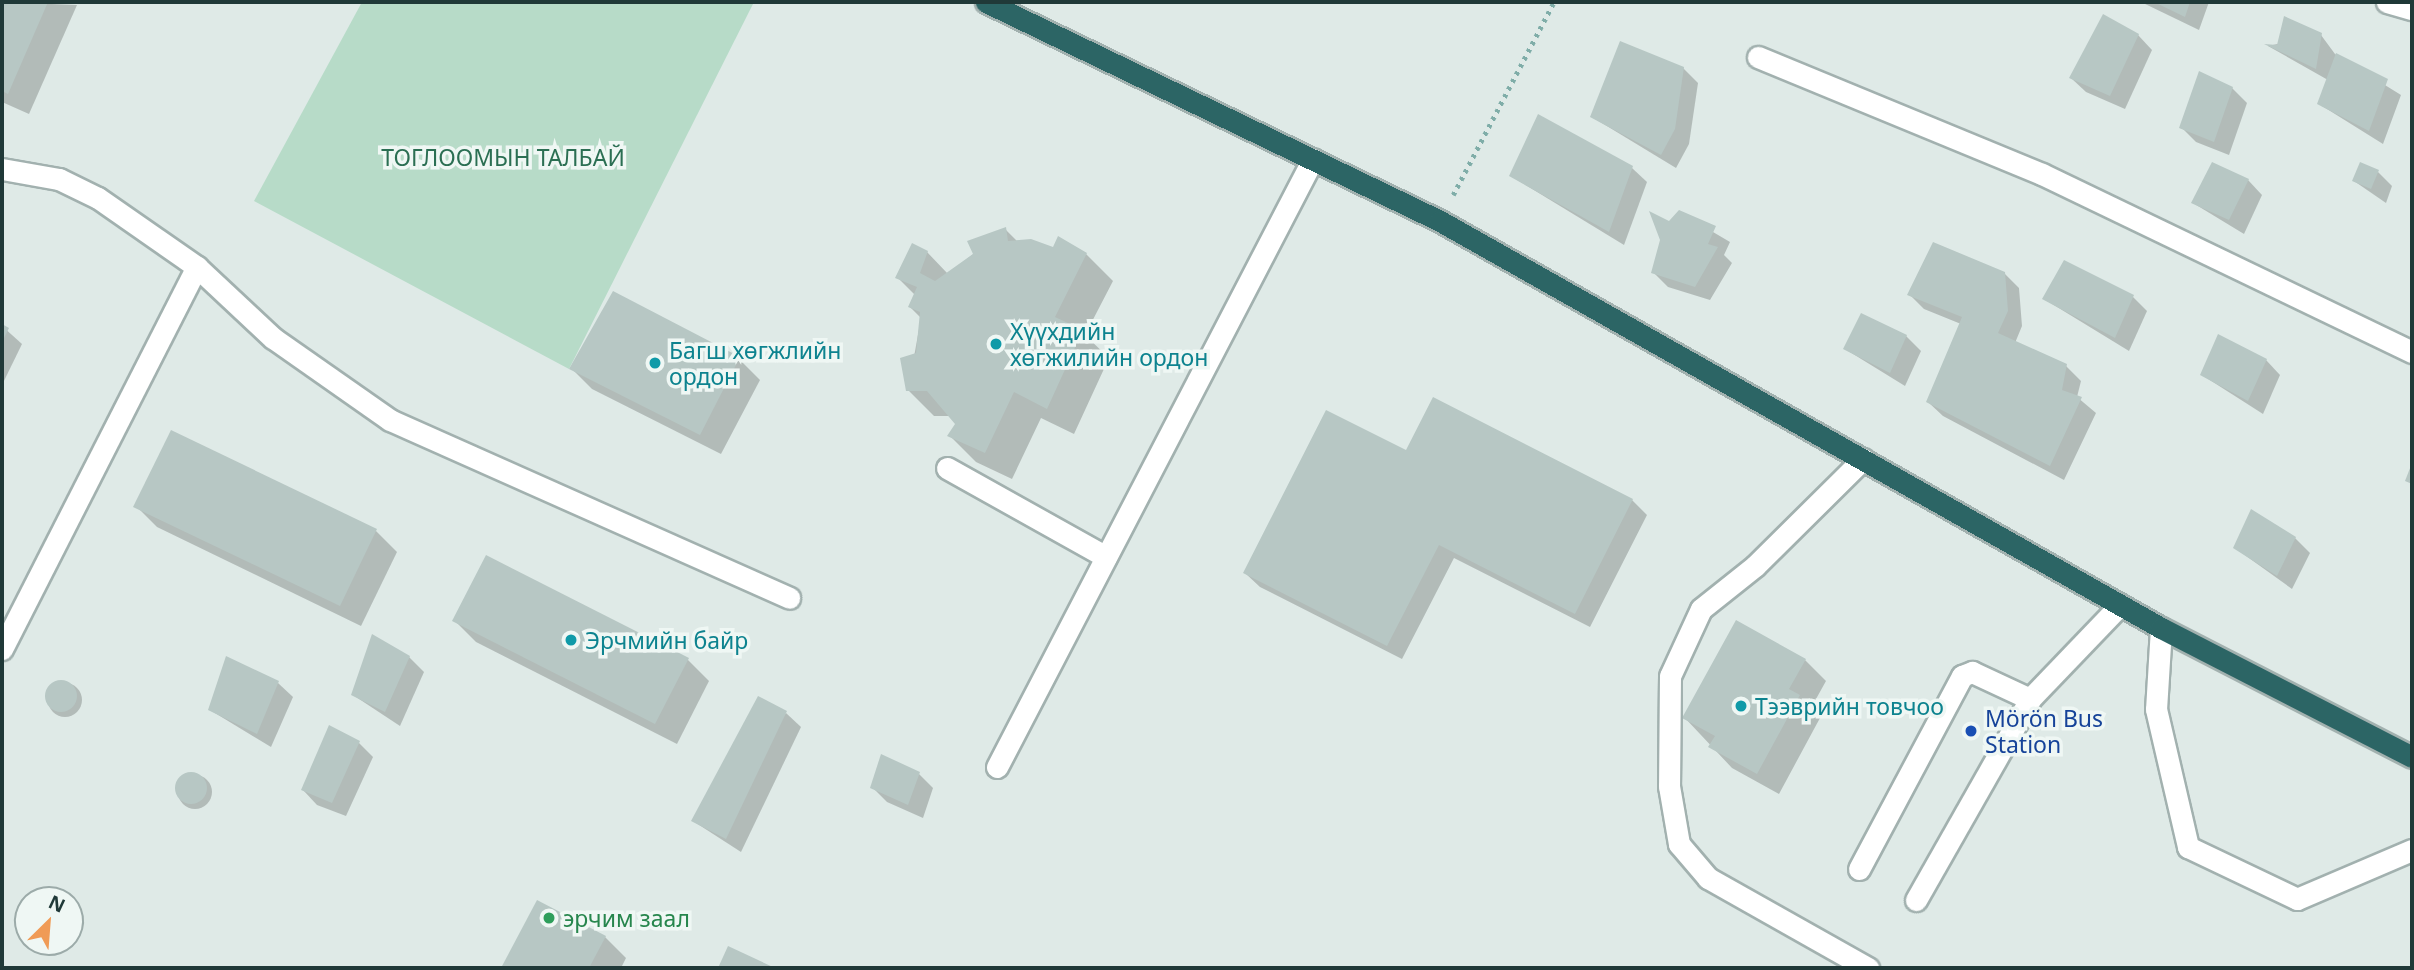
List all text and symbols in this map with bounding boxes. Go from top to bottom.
park label: ТОГЛООМЫН ТАЛБАЙ [381,143,625,171]
place label: Хүүхдийн хөгжилийн ордон [1010,317,1208,371]
place label: Багш хөгжлийн ордон [669,336,841,390]
marker: Хүүхдийн хөгжилийн ордон [988,336,1004,352]
marker: Багш хөгжлийн ордон [647,355,663,371]
place label: Эрчмийн байр [585,626,748,654]
marker: Эрчмийн байр [563,632,579,648]
place label: Тээврийн товчоо [1755,692,1944,720]
marker: Тээврийн товчоо [1733,698,1749,714]
place label: Mörön Bus Station [1985,704,2103,758]
marker: Mörön Bus Station [1963,723,1979,739]
north arrow [14,886,84,956]
text: N [45,889,70,919]
place label: эрчим заал [563,904,690,932]
marker: эрчим заал [541,910,557,926]

